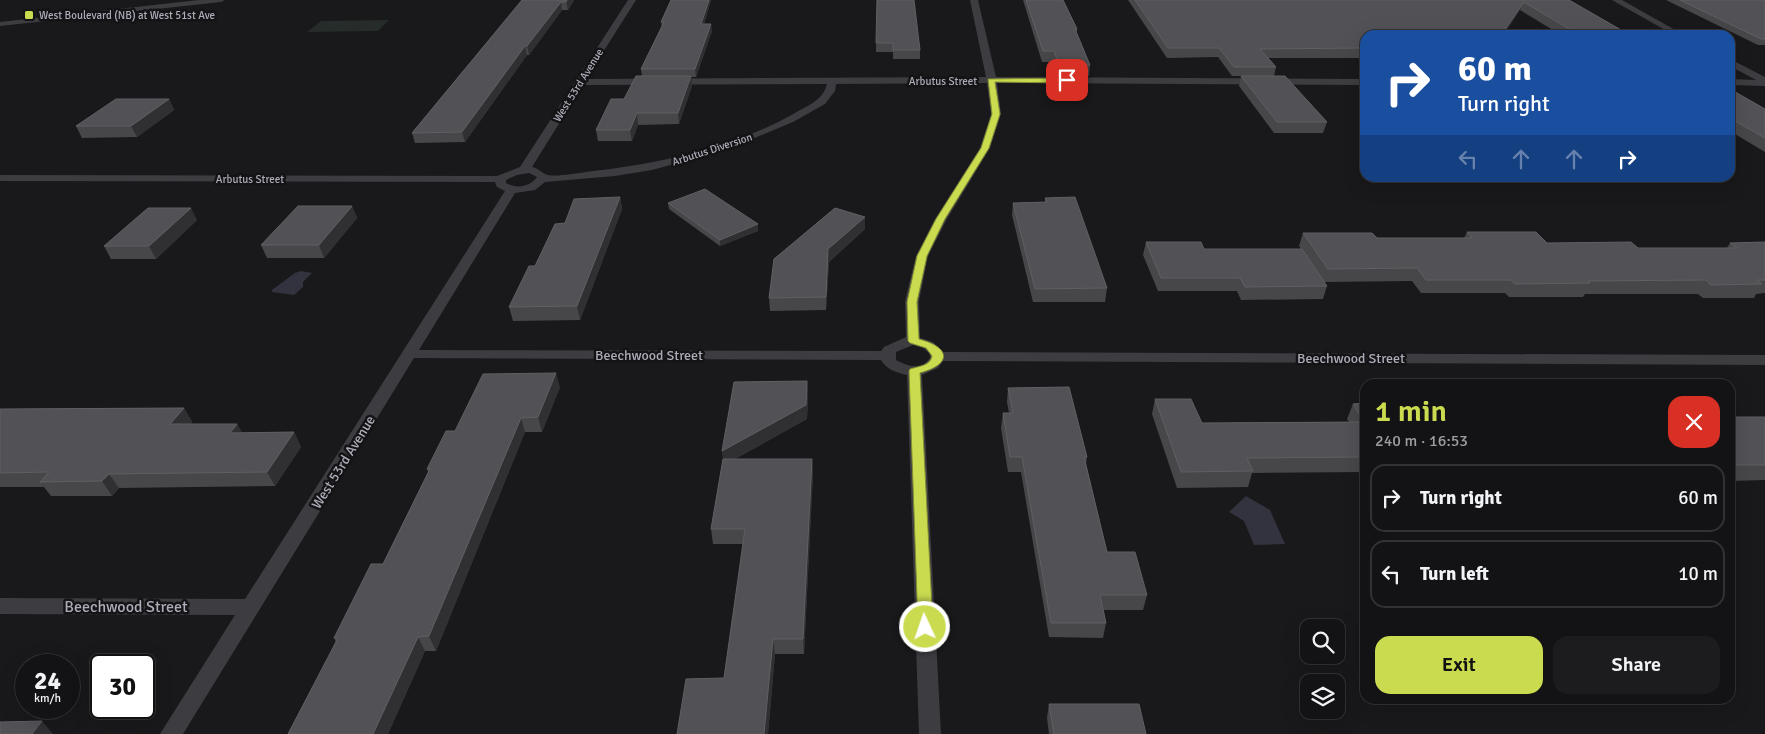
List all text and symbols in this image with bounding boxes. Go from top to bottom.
marker: West Boulevard (NB) at West 51st Ave [23,9,35,21]
place label: West Boulevard (NB) at West 51st Ave [39,9,215,22]
street label: West 53rd Avenue [551,46,606,124]
text: 60 m [1458,47,1532,90]
icon: right [1375,50,1440,115]
pin [1046,59,1088,101]
icon: arrive [1053,66,1081,94]
street label: Arbutus Street [909,75,977,88]
text: Turn right [1458,90,1550,117]
street label: Arbutus Diversion [670,130,754,169]
icon: left [1454,145,1482,173]
icon: ahead [1507,145,1535,173]
icon: ahead [1560,145,1588,173]
icon: right [1613,145,1641,173]
street label: Arbutus Street [216,173,284,186]
street label: Beechwood Street [595,347,703,364]
street label: Beechwood Street [1297,350,1405,367]
text: 1 min [1375,393,1447,430]
button: close [1668,396,1720,448]
street label: West 53rd Avenue [308,412,379,512]
text: 240 m · 16:53 [1375,431,1468,451]
icon: right [1377,484,1405,512]
text: Turn right [1420,486,1502,510]
text: 60 m [1678,486,1718,510]
icon: left [1377,560,1405,588]
text: Turn left [1420,562,1489,586]
text: 10 m [1678,562,1718,586]
street label: Beechwood Street [64,597,188,617]
position arrow [898,600,950,652]
map controls [1300,619,1345,719]
button: search [1300,619,1345,664]
button: Exit [1375,636,1543,694]
button: Share [1553,636,1720,694]
speed limit sign: 30 [90,654,155,719]
text: 24 [34,665,61,696]
button: layers [1300,674,1345,719]
text: km/h [34,691,61,706]

